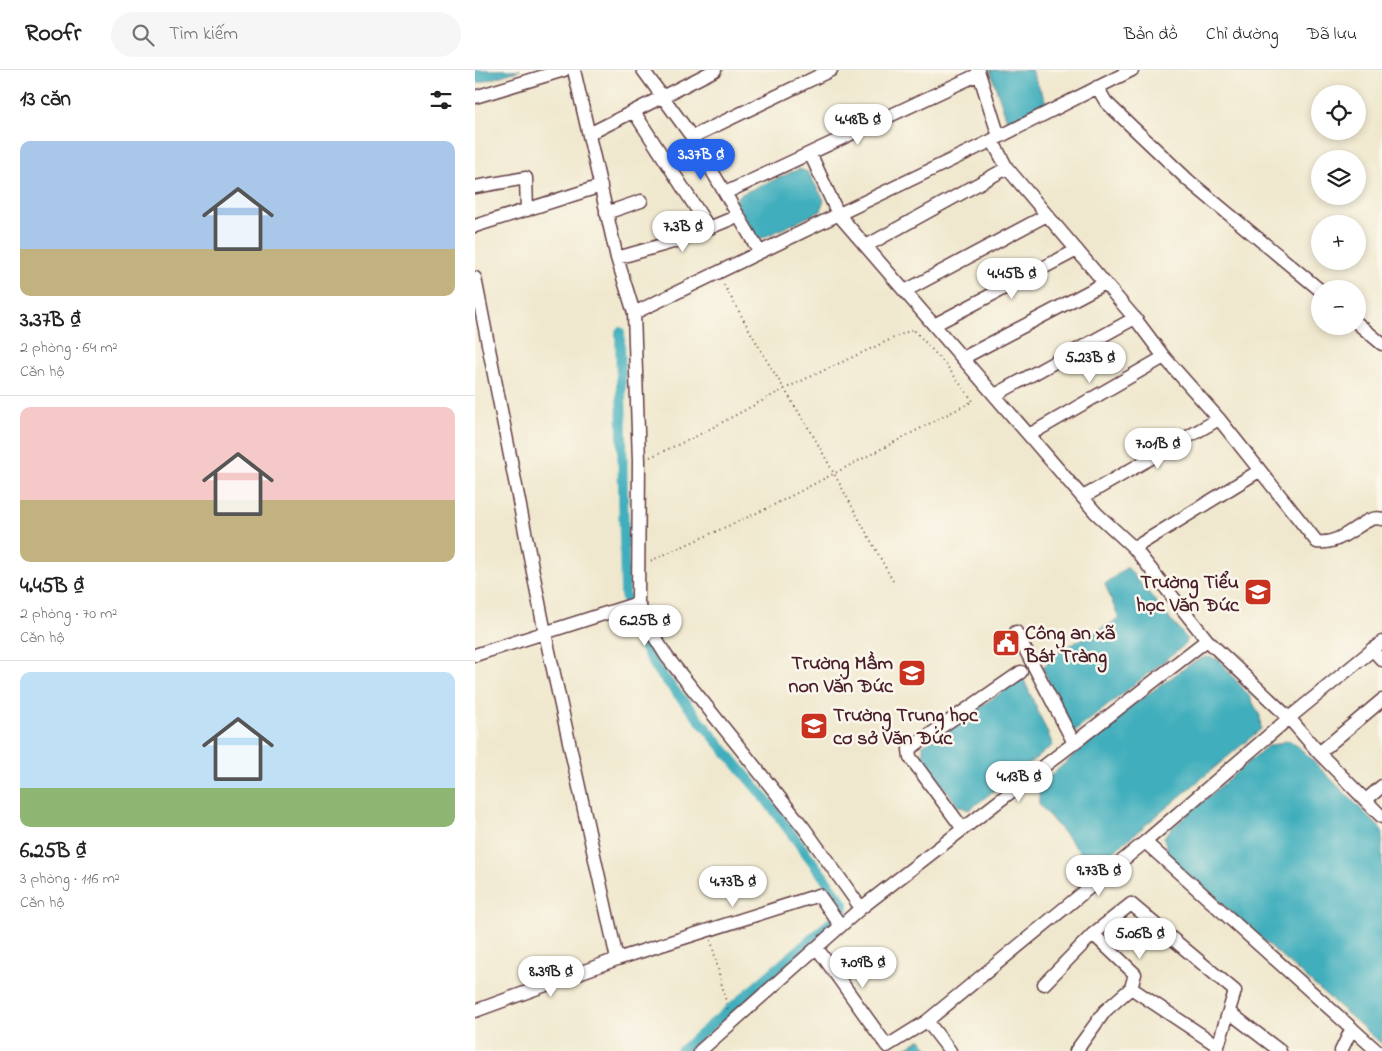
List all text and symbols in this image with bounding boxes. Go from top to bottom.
search box [111,12,461,57]
text: Roofr [25,17,81,52]
icon: search [129,21,157,49]
text: Tìm kiếm [169,21,238,48]
text: Bản đồ [1124,22,1178,48]
text: Chỉ đường [1206,22,1279,48]
text: Đã lưu [1307,22,1357,48]
text: 13 căn [20,85,71,115]
map controls [1311,85,1366,335]
button: locate [1311,85,1366,140]
icon: filters [427,86,455,114]
pin: 4.48B ₫ [812,104,904,146]
text: 4.48B ₫ [835,108,881,132]
pin: 3.37B ₫ [655,138,747,181]
text: 3.37B ₫ [678,143,724,167]
button: layers [1311,150,1366,205]
icon: home [193,174,283,264]
pin: 7.3B ₫ [642,210,724,253]
text: 7.3B ₫ [663,215,703,239]
button: + [1311,215,1366,270]
pin: 4.45B ₫ [966,258,1058,300]
text: 4.45B ₫ [988,262,1036,286]
button: − [1311,280,1366,335]
text: 3.37B ₫ [20,306,81,336]
text: 2 phòng · 64 m² [20,336,117,360]
pin: 5.23B ₫ [1044,342,1136,384]
text: 5.23B ₫ [1065,346,1115,370]
text: Căn hộ [20,360,64,384]
pin: 7.01B ₫ [1112,428,1204,470]
text: 7.01B ₫ [1135,432,1181,456]
icon: home [193,439,283,529]
place label: Trường Tiểu học Văn Đức [1136,569,1240,621]
text: 4.45B ₫ [20,572,84,602]
school or university icon: Trường Tiểu học Văn Đức [1243,577,1273,607]
text: 2 phòng · 70 m² [20,602,117,626]
pin: 6.25B ₫ [599,604,691,647]
text: 6.25B ₫ [620,609,670,633]
place label: Công an xã Bát Tràng [1024,620,1116,673]
text: Căn hộ [20,626,64,650]
public building icon: Công an xã Bát Tràng [991,628,1021,658]
place label: Trường Mầm non Văn Đức [789,650,894,702]
school or university icon: Trường Mầm non Văn Đức [897,658,927,688]
place label: Trường Trung học cơ sở Văn Đức [833,702,979,754]
icon: home [193,704,283,794]
school or university icon: Trường Trung học cơ sở Văn Đức [799,711,829,741]
pin: 4.13B ₫ [973,760,1065,803]
text: 4.13B ₫ [997,765,1041,789]
text: 6.25B ₫ [20,837,86,867]
pin: 9.73B ₫ [1053,854,1145,897]
text: 9.73B ₫ [1077,859,1121,883]
pin: 4.73B ₫ [687,866,779,908]
text: 3 phòng · 116 m² [20,867,120,891]
text: 4.73B ₫ [710,870,756,894]
text: Căn hộ [20,891,64,915]
pin: 5.06B ₫ [1094,918,1186,960]
text: 5.06B ₫ [1115,922,1165,946]
pin: 7.09B ₫ [817,946,909,989]
text: 7.09B ₫ [841,951,885,975]
pin: 8.39B ₫ [505,956,597,998]
text: 8.39B ₫ [529,960,573,984]

